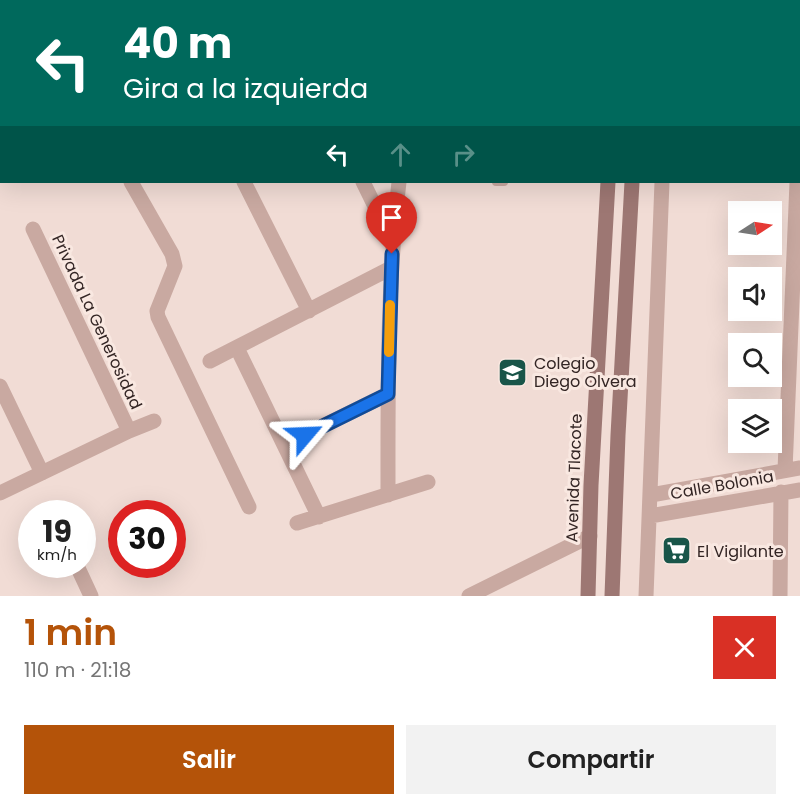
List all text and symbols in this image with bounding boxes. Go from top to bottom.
text: 40 m [123,14,232,73]
icon: left [24,24,102,102]
text: Gira a la izquierda [123,70,368,107]
icon: left [321,138,354,171]
icon: ahead [384,138,417,171]
icon: right [447,138,480,171]
pin [366,192,417,254]
icon: arrive [375,201,408,234]
north arrow [728,201,782,255]
map controls [728,201,782,453]
street label: Privada La Generosidad [46,231,148,413]
button: sound [728,267,782,321]
button: search [728,333,782,387]
place label: Colegio Diego Olvera [534,352,637,393]
school or university icon: Colegio Diego Olvera [497,356,529,388]
button: layers [728,399,782,453]
position arrow [273,403,337,467]
street label: Avenida Tlacote [560,413,588,543]
street label: Calle Bolonia [669,465,775,505]
speed limit sign: 30 [108,500,186,578]
text: 19 [42,510,72,553]
supermarket icon: El Vigilante [660,535,692,567]
place label: El Vigilante [697,540,784,563]
text: km/h [37,544,77,565]
text: 1 min [24,607,117,658]
button: close [713,616,776,679]
text: 110 m · 21:18 [24,656,131,684]
button: Salir [24,725,394,794]
button: Compartir [406,725,776,794]

